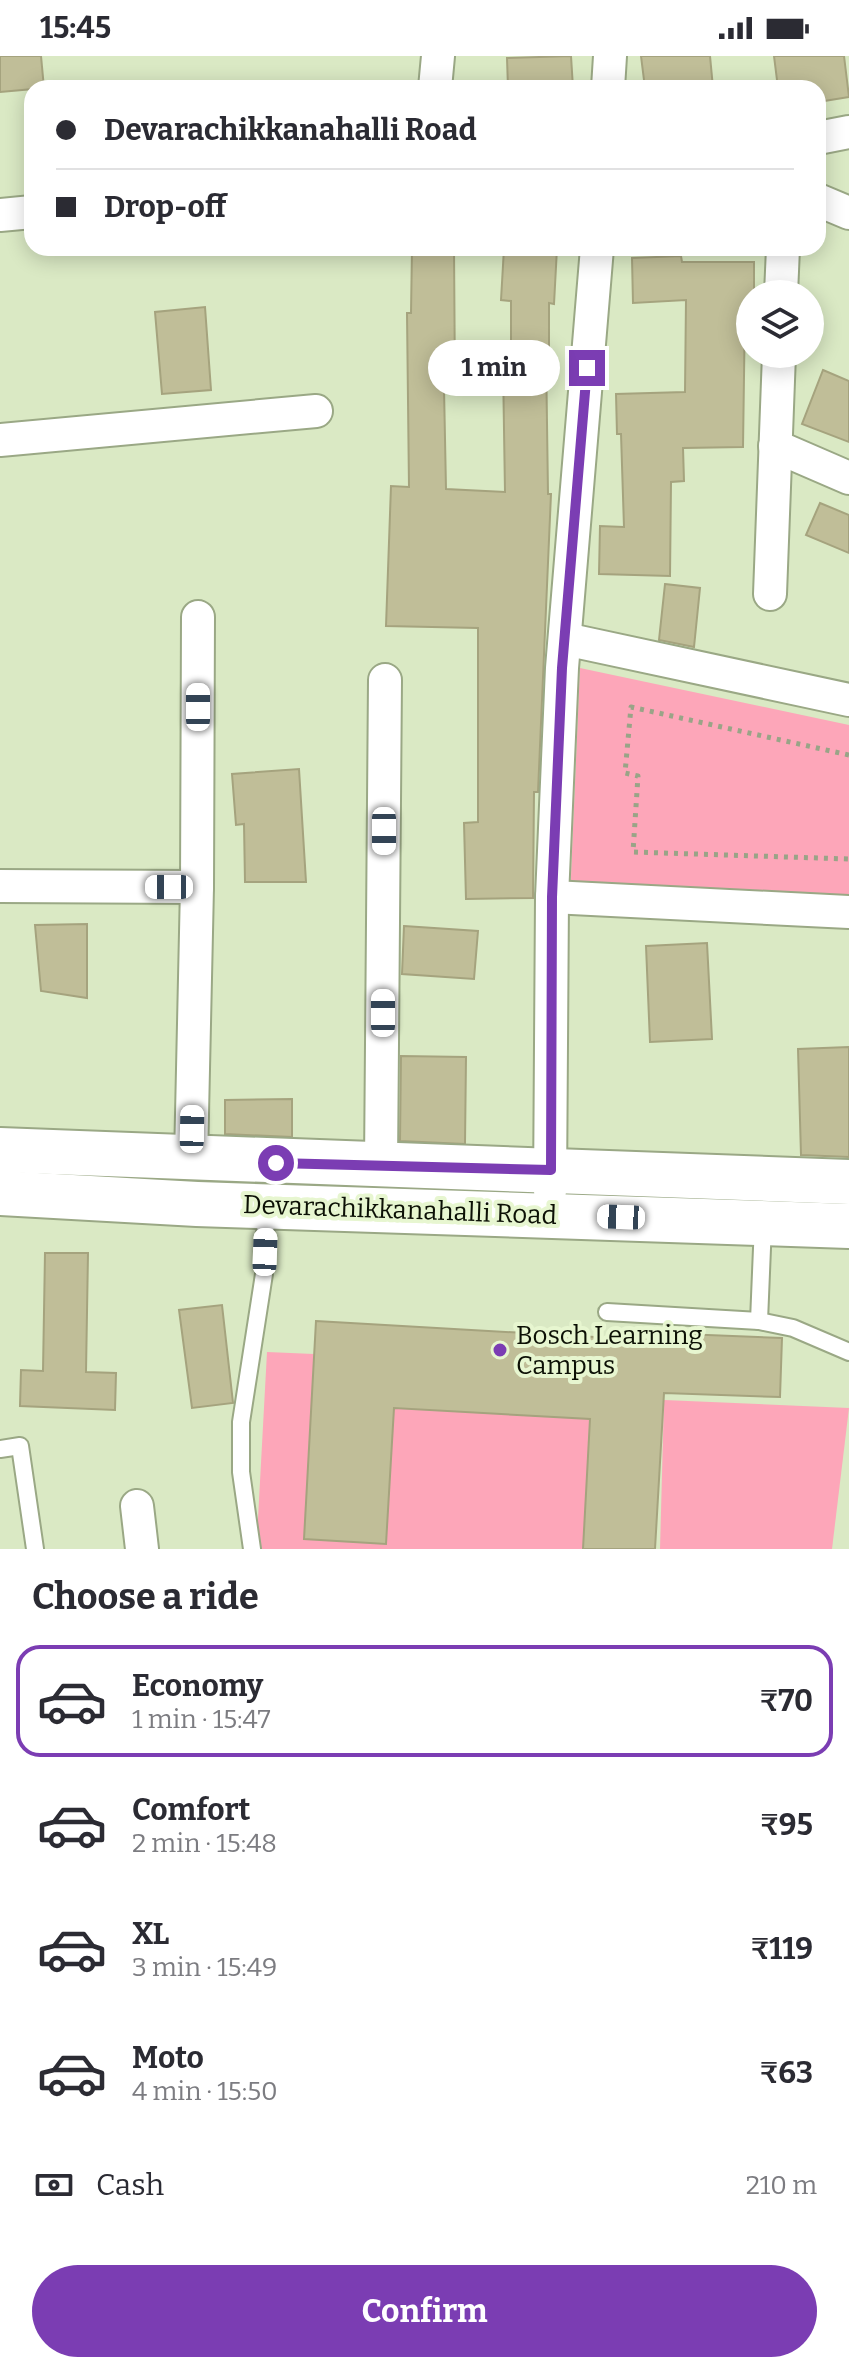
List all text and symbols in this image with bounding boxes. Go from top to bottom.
text: 15:45 [40,10,111,46]
text: Devarachikkanahalli Road [104,112,477,148]
text: Drop-off [104,189,226,225]
map controls [736,280,824,368]
button: layers [736,280,824,368]
callout: 1 min [427,340,559,396]
route end [569,350,605,386]
text: 1 min [461,352,527,383]
car [186,683,210,731]
car [372,807,396,855]
car [145,875,193,899]
car [371,989,395,1037]
car [180,1105,204,1153]
route start [258,1145,294,1181]
street label: Devarachikkanahalli Road [243,1189,557,1231]
car [597,1204,645,1230]
car [252,1228,278,1276]
place label: Bosch Learning Campus [516,1320,703,1381]
marker: Bosch Learning Campus [491,1341,509,1359]
text: Choose a ride [32,1575,259,1619]
icon: car [36,1665,108,1737]
text: Economy [132,1668,263,1704]
text: ₹70 [760,1683,813,1719]
text: 1 min · 15:47 [132,1704,270,1735]
icon: car [36,1789,108,1861]
text: Comfort [132,1792,250,1828]
text: ₹95 [760,1807,813,1843]
text: 2 min · 15:48 [132,1828,277,1859]
icon: car [36,1913,108,1985]
text: XL [132,1916,169,1952]
text: ₹119 [751,1931,813,1967]
text: 3 min · 15:49 [132,1952,277,1983]
icon: car [36,2037,108,2109]
text: Moto [132,2040,204,2076]
text: ₹63 [759,2055,813,2091]
text: 4 min · 15:50 [132,2076,278,2107]
icon: cash [32,2163,76,2207]
text: Cash [96,2167,164,2203]
text: 210 m [746,2170,817,2201]
button: Confirm [32,2265,817,2357]

